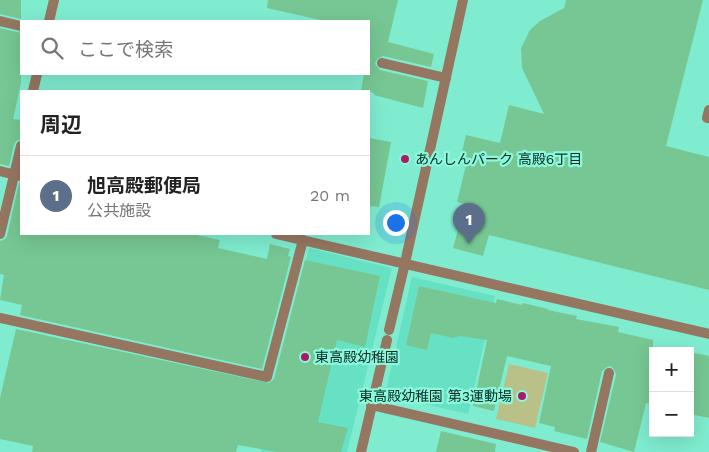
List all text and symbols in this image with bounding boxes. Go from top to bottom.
search box [20,20,370,75]
icon: search [38,34,66,62]
text: ここで検索 [78,38,173,61]
text: 周辺 [40,112,82,137]
place label: あんしんパーク 高殿6丁目 [415,151,582,167]
marker: あんしんパーク 高殿6丁目 [399,153,411,165]
text: 旭高殿郵便局 [87,174,201,197]
text: 1 [53,186,59,205]
text: 20 m [310,186,350,205]
text: 公共施設 [87,201,151,220]
pin: 1 [453,203,485,244]
your location [383,210,409,236]
map controls [649,347,694,437]
button: + [649,347,694,392]
place label: 東高殿幼稚園 [315,349,399,365]
marker: 東高殿幼稚園 [299,351,311,363]
place label: 東高殿幼稚園 第3運動場 [359,388,512,404]
marker: 東高殿幼稚園 第3運動場 [516,390,528,402]
button: − [649,392,694,437]

